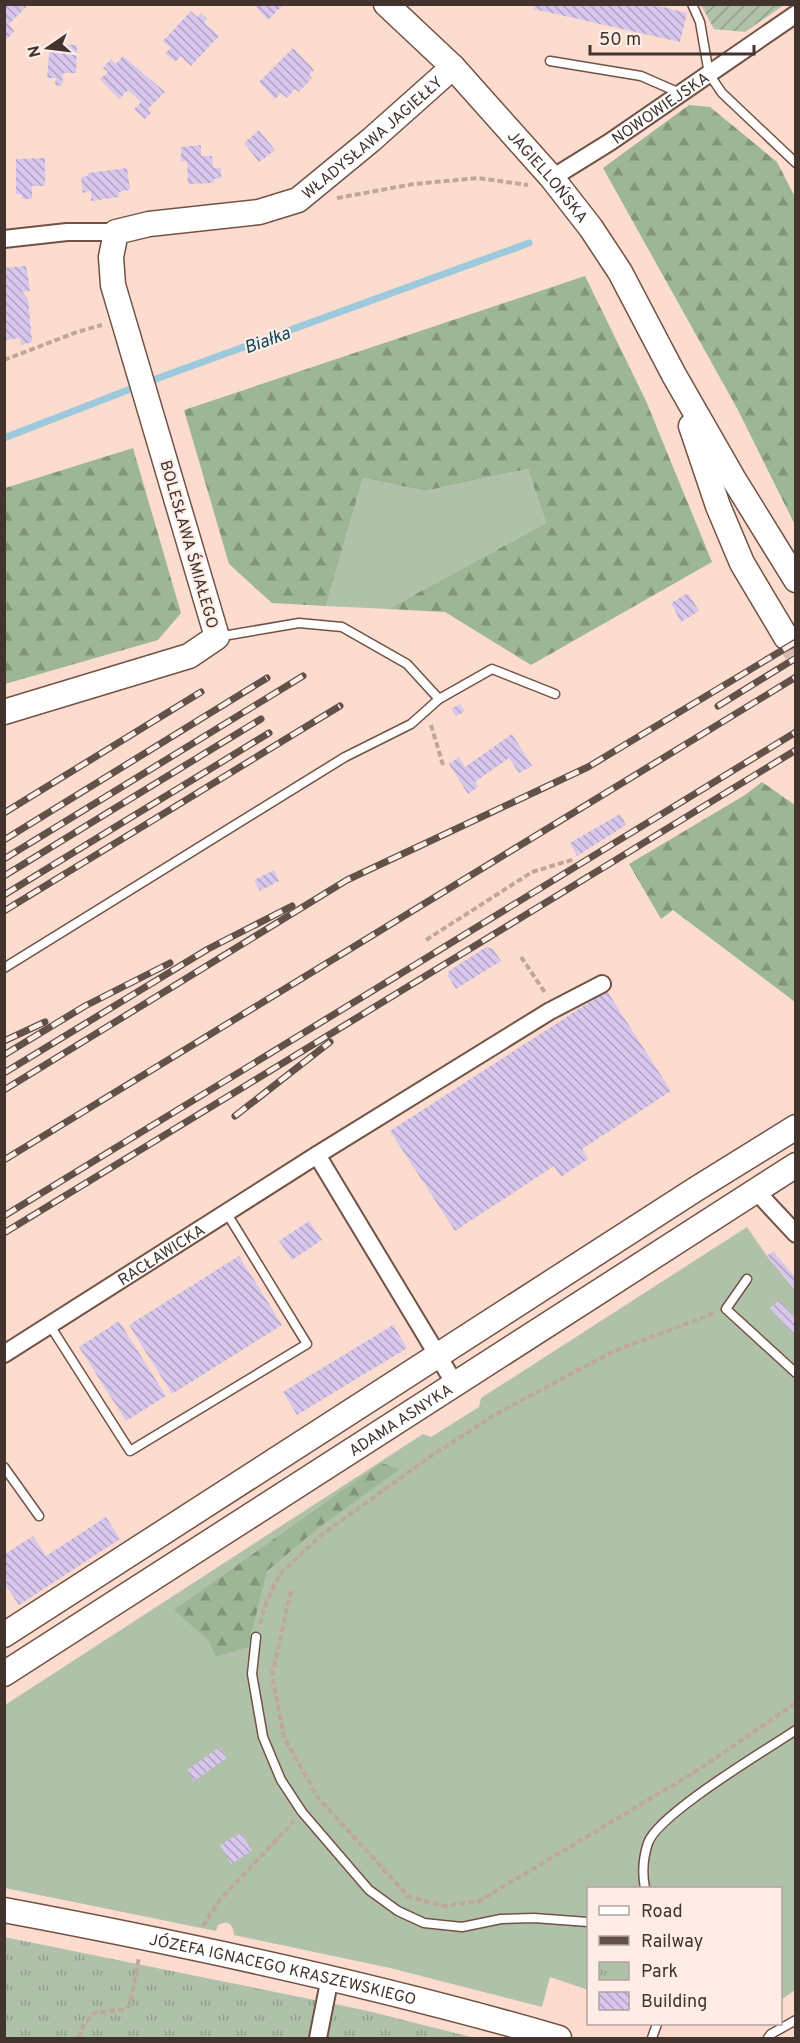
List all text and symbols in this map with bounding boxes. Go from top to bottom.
north arrow [18,18,78,78]
scale bar [590,18,754,56]
text: 50 m [599,29,641,52]
text: N [24,43,46,59]
street label: NOWOWIEJSKA [609,69,714,150]
street label: WŁADYSŁAWA JAGIEŁŁY [299,73,448,205]
street label: JAGIELLOŃSKA [502,127,591,228]
water label: Białka [241,322,294,360]
street label: BOLESŁAWA ŚMIAŁEGO [154,457,224,631]
street label: RACŁAWICKA [115,1221,210,1291]
street label: ADAMA ASNYKA [346,1380,457,1462]
legend [587,1887,782,2025]
text: Road [641,1901,683,1924]
street label: JÓZEFA IGNACEGO KRASZEWSKIEGO [147,1930,418,2011]
text: Railway [641,1931,703,1954]
text: Park [641,1961,678,1984]
text: Building [641,1991,707,2014]

